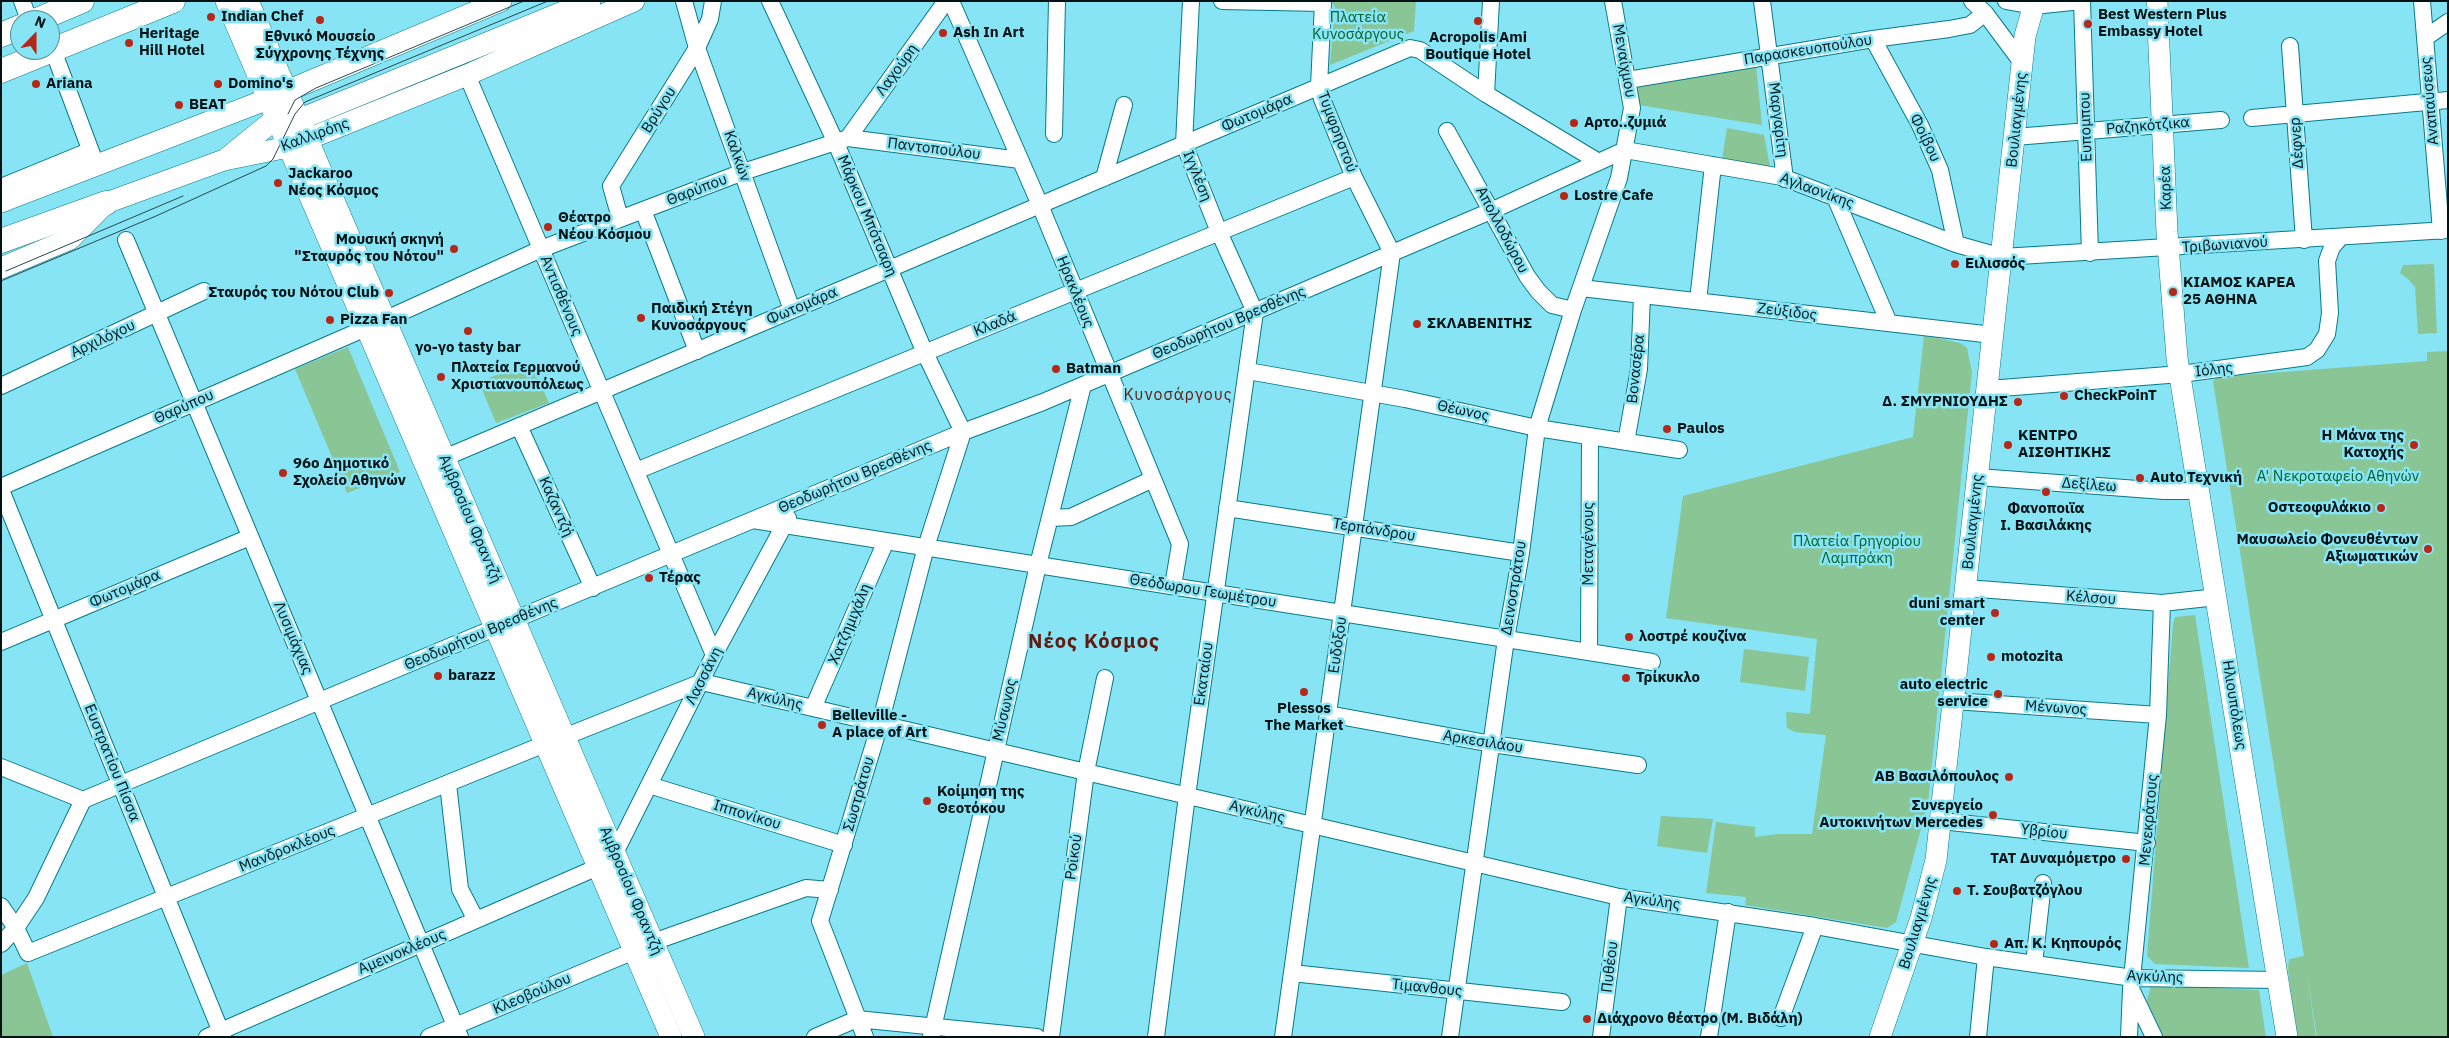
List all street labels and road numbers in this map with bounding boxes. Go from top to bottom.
street label: Μεναίχμου [1609,23,1639,99]
street label: Παρασκευοπούλου [1743,31,1873,69]
street label: Λαχούρη [872,40,922,100]
street label: Αναπαύσεως [2417,56,2443,146]
street label: Βουλιαγμένης [2003,71,2031,169]
street label: Μαργαρίτη [1764,81,1792,159]
street label: Βρύγου [638,84,680,136]
street label: Τυμφρηστού [1313,89,1361,175]
street label: Φωτομάρα [1219,90,1295,136]
street label: Ευπομπου [2076,92,2096,162]
street label: Φοίβου [1906,111,1944,165]
street label: Ραζηκότζικα [2105,113,2191,139]
street label: Καλλιρόης [279,114,351,156]
street label: Δέφνερ [2286,117,2308,169]
street label: Καλκών [719,128,755,184]
street label: Παντοπούλου [886,134,982,164]
street label: Ιγγλέση [1179,148,1215,204]
street label: Μάρκου Μπότσαρη [833,153,901,279]
street label: Καρέα [2156,165,2176,211]
street label: Αγλαονίκης [1778,169,1856,213]
street label: Θαρύπου [664,170,730,210]
street label: Απολλοδώρου [1472,184,1532,276]
street label: Τριβωνιανού [2181,233,2269,257]
street label: Αντισθένους [536,253,586,339]
street label: Ηρακλέους [1052,253,1098,331]
street label: Φωτομάρα [764,283,840,329]
street label: Θεοδωρήτου Βρεσθένης [1150,283,1308,363]
street label: Ζεύξιδος [1756,299,1818,325]
street label: Κλαδά [971,307,1019,341]
street label: Αρχιλόχου [68,316,138,362]
street label: Βονασέρα [1623,333,1649,405]
street label: Ιόλης [2194,359,2234,381]
street label: Θαρύπου [151,386,217,428]
street label: Θέωνος [1435,397,1491,425]
street label: Θεοδωρήτου Βρεσθένης [776,437,934,517]
street label: Αμβροσίου Φραντζή [435,452,505,586]
street label: Βουλιαγμένης [1959,473,1987,571]
street label: Καζαντζή [535,474,577,540]
street label: Δεξίλεω [2061,474,2117,496]
street label: Μεταγένους [1580,502,1598,586]
street label: Τερπάνδρου [1331,515,1417,545]
street label: Δεινοστράτου [1498,540,1530,636]
street label: Φωτομάρα [87,566,163,612]
street label: Θεόδωρου Γεωμέτρου [1128,571,1278,611]
street label: Χατζημιχάλη [825,581,875,667]
street label: Κέλσου [2065,587,2117,609]
street label: Θεοδωρήτου Βρεσθένης [402,594,560,674]
street label: Λυσιμάχιας [270,599,316,677]
street label: Ευδόξου [1325,615,1351,675]
street label: Εκαταίου [1191,641,1217,707]
street label: Λασσάνη [682,644,726,708]
street label: Ηλιουπόλεως [2218,659,2250,751]
street label: Μύσωνος [989,677,1021,743]
street label: Αγκύλης [745,684,805,714]
street label: Μένωνος [2025,697,2087,719]
street label: Ευστρατίου Πίσσα [80,702,144,824]
street label: Αρκεσιλάου [1442,727,1524,757]
street label: Σωστράτου [840,755,878,833]
street label: Μενεκράτους [2136,773,2162,867]
street label: Ιππονίκου [711,796,783,834]
street label: Αγκύλης [1227,797,1287,827]
street label: Υβρίου [2020,821,2068,843]
street label: Μανδροκλέους [236,822,338,876]
street label: Αμβροσίου Φραντζή [596,824,666,958]
street label: Ροϊκού [1062,833,1086,881]
street label: Βουλιαγμένης [1895,875,1941,971]
street label: Αγκύλης [1623,888,1681,914]
street label: Αμεινοκλέους [355,925,449,979]
street label: Πυθέου [1598,940,1622,994]
street label: Αγκύλης [2126,967,2184,987]
street label: Κλεοβούλου [490,969,574,1019]
street label: Τιμανθους [1391,975,1463,1001]

